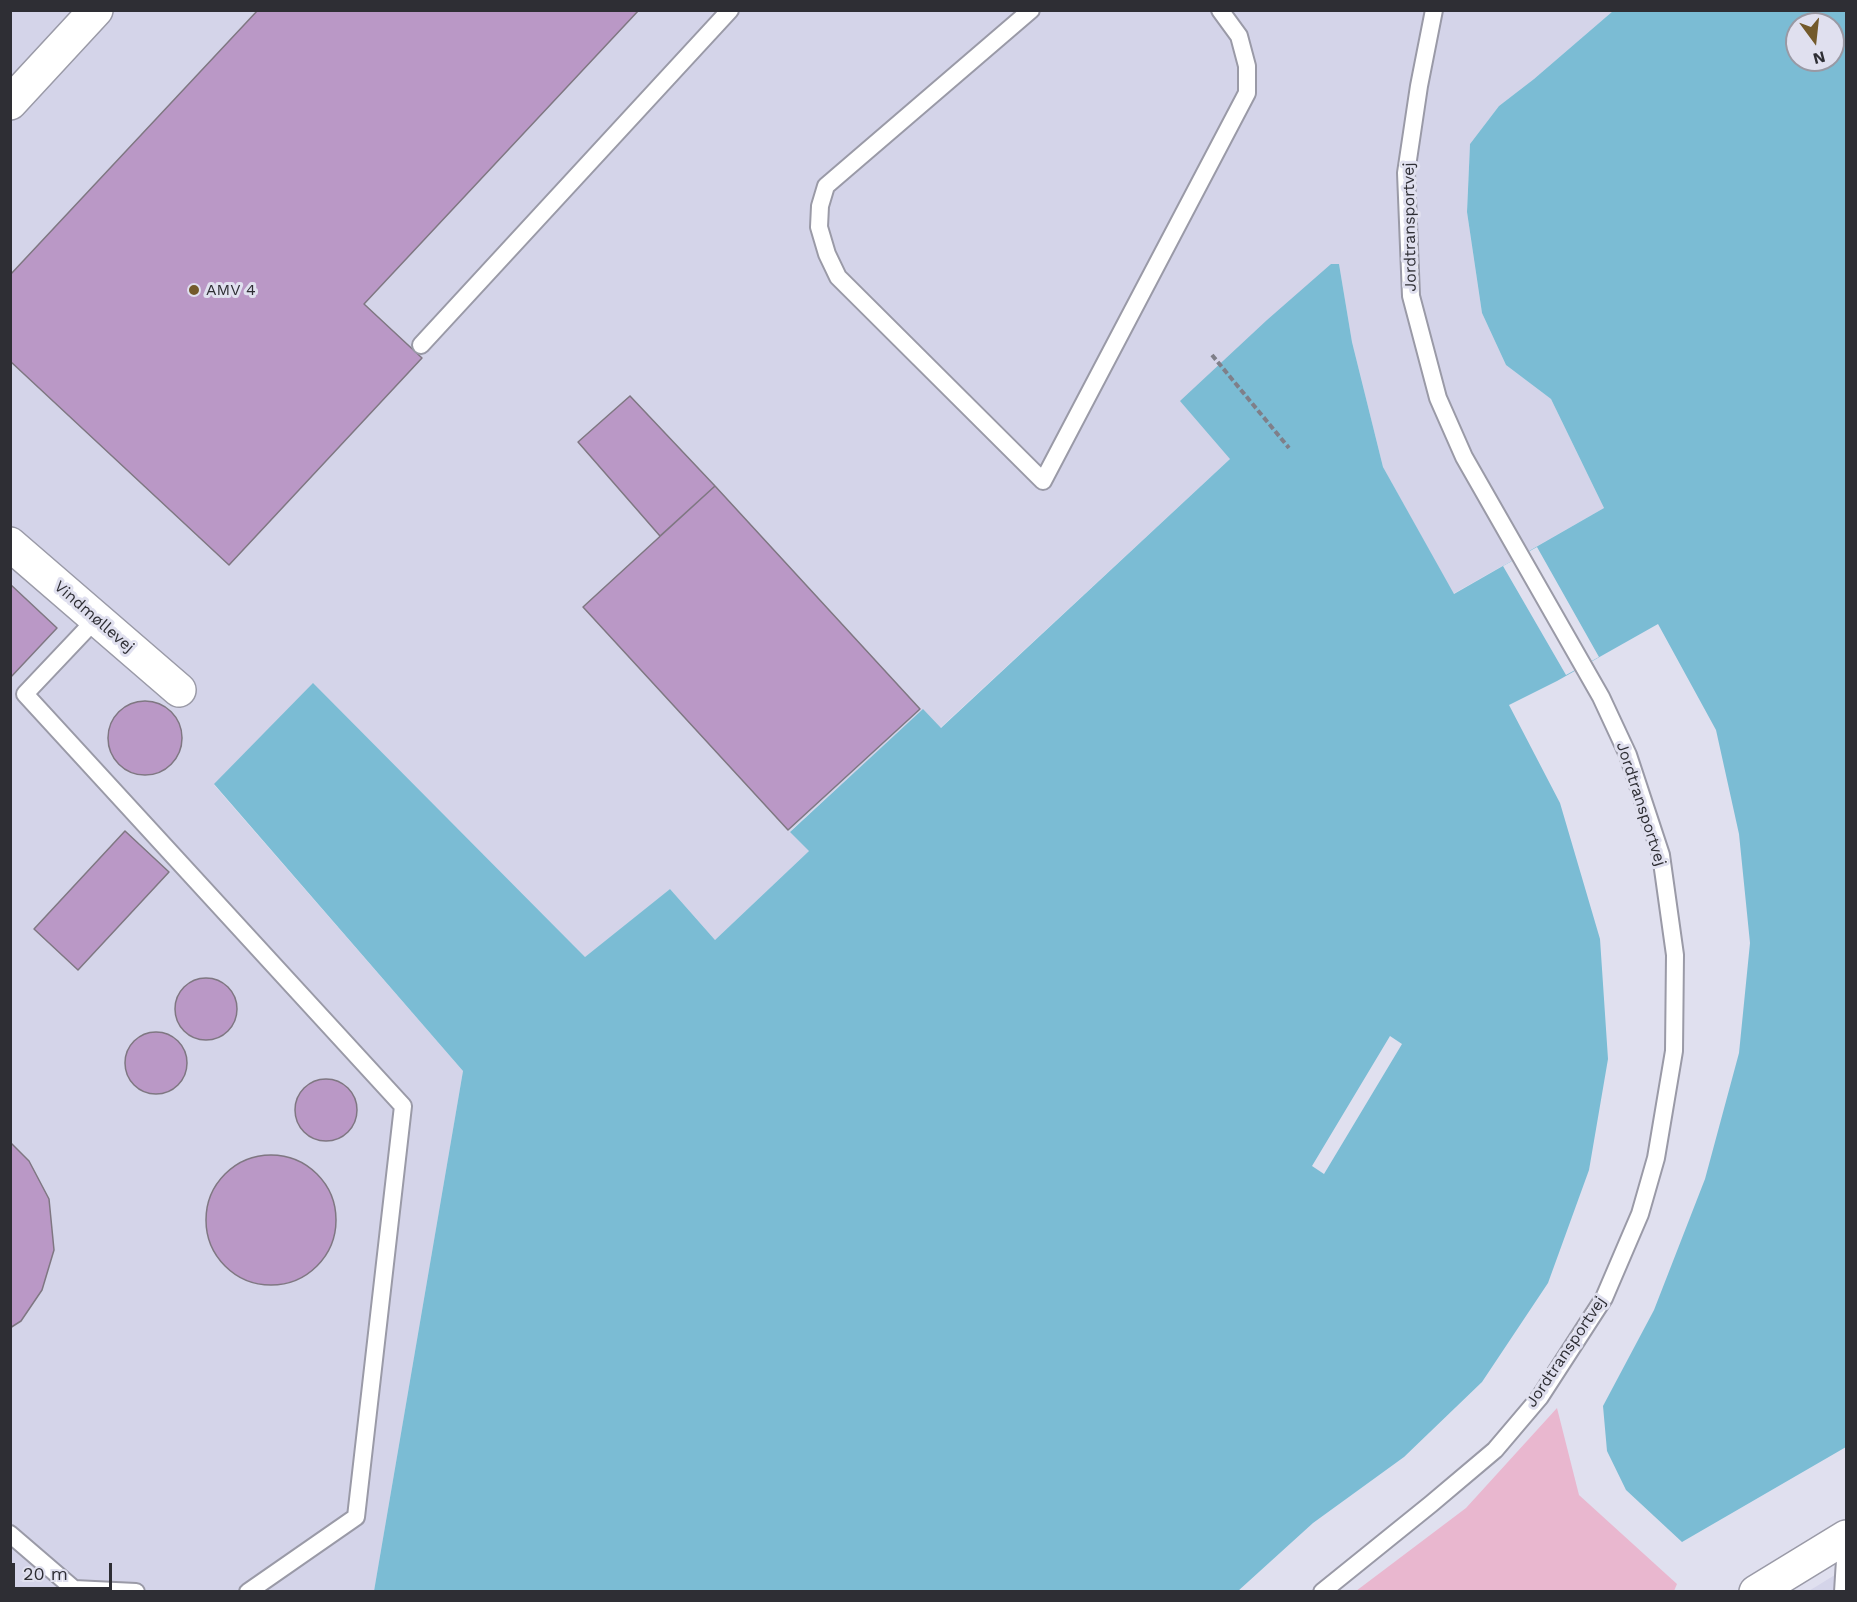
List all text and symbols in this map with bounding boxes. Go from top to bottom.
north arrow [1785,12,1845,72]
text: N [1811,47,1827,69]
street label: Jordtransportvej [1399,162,1421,292]
place label: AMV 4 [206,280,256,300]
marker: AMV 4 [187,283,201,297]
street label: Vindmøllevej [50,577,138,657]
street label: Jordtransportvej [1612,739,1670,869]
street label: Jordtransportvej [1522,1293,1610,1411]
scale bar [15,1551,116,1589]
text: 20 m [23,1563,68,1584]

